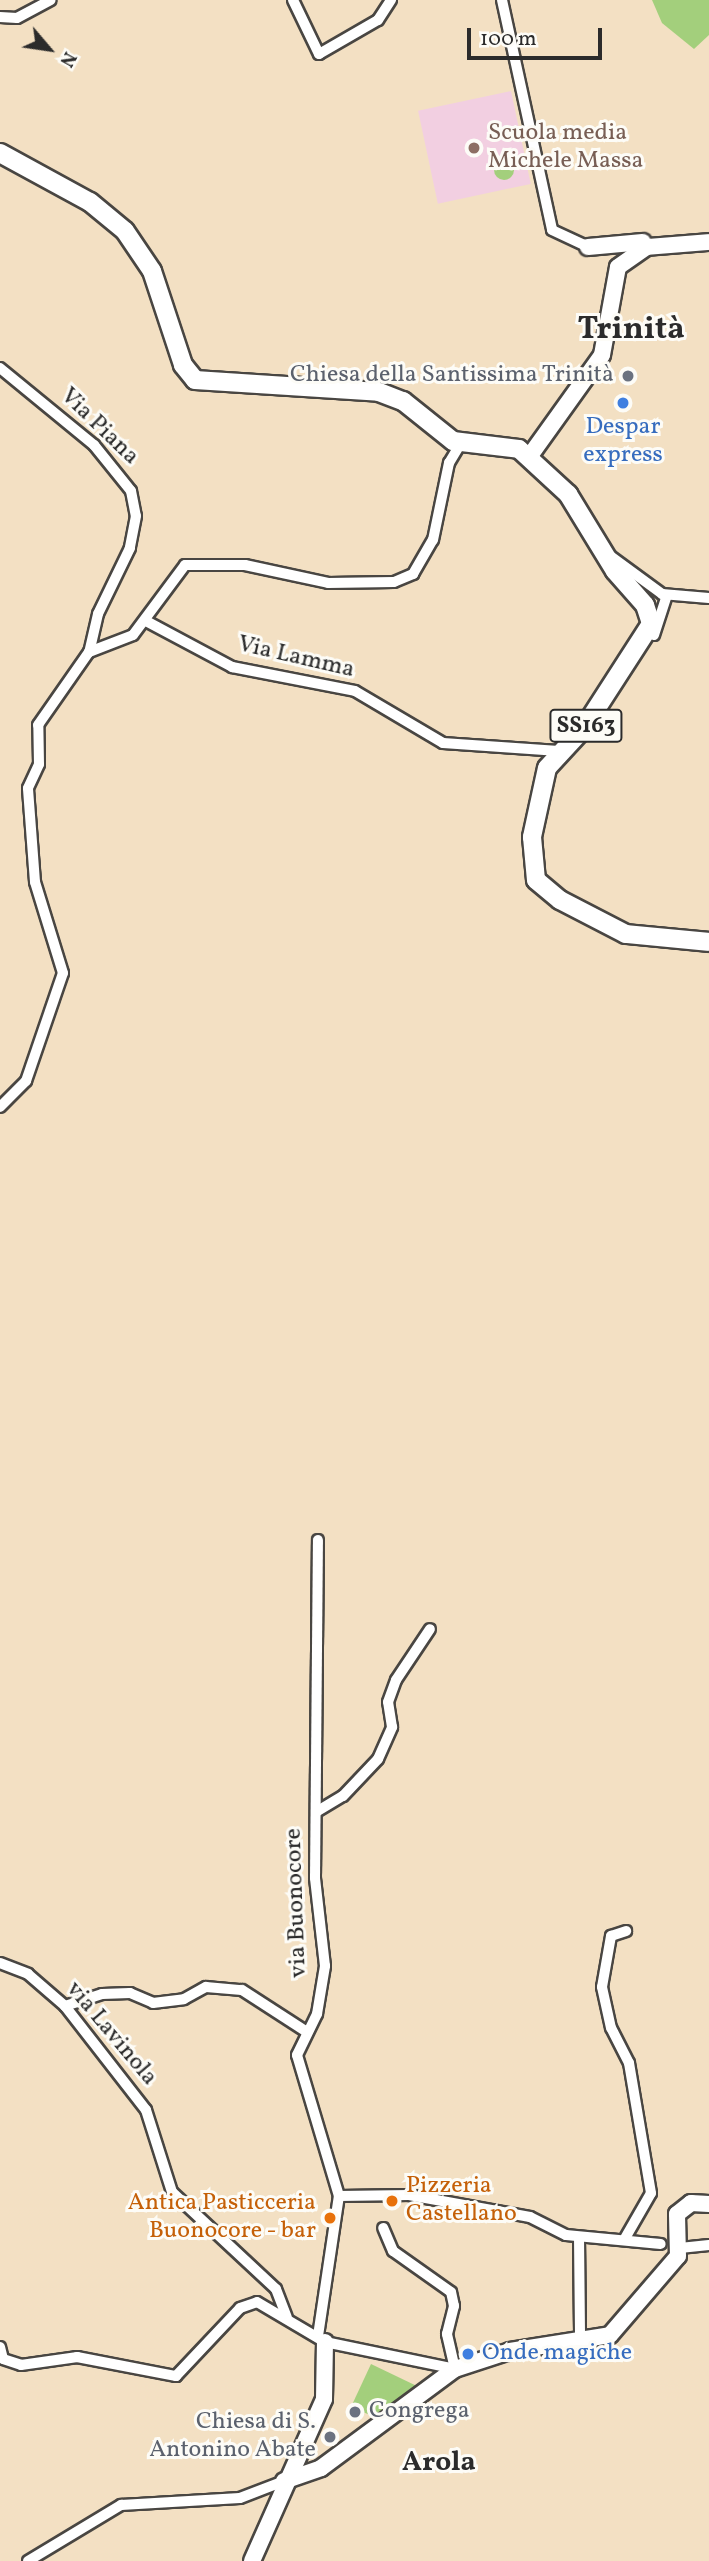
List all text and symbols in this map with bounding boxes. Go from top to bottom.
north arrow [14,14,84,84]
scale bar [471,14,606,58]
text: 100 m [480,25,537,54]
text: N [53,47,82,72]
place label: Scuola media Michele Massa [488,120,644,176]
marker: Scuola media Michele Massa [466,140,482,156]
district label: Trinità [577,311,685,349]
place label: Chiesa della Santissima Trinità [289,362,614,390]
marker: Chiesa della Santissima Trinità [620,368,636,384]
street label: Via Piana [54,382,144,472]
marker: Despar express [615,395,631,411]
place label: Despar express [583,414,663,470]
street label: Via Lamma [235,631,357,685]
road number: SS163 [549,706,623,746]
street label: via Buonocore [280,1828,314,1978]
street label: via Lavinola [59,1976,163,2092]
place label: Pizzeria Castellano [406,2173,517,2229]
place label: Antica Pasticceria Buonocore - bar [128,2190,316,2246]
marker: Pizzeria Castellano [384,2193,400,2209]
marker: Antica Pasticceria Buonocore - bar [322,2210,338,2226]
place label: Onde magiche [482,2340,632,2368]
marker: Onde magiche [460,2346,476,2362]
place label: Congrega [369,2398,470,2426]
marker: Congrega [347,2404,363,2420]
place label: Chiesa di S. Antonino Abate [149,2409,316,2465]
marker: Chiesa di S. Antonino Abate [322,2429,338,2445]
district label: Arola [402,2446,476,2480]

